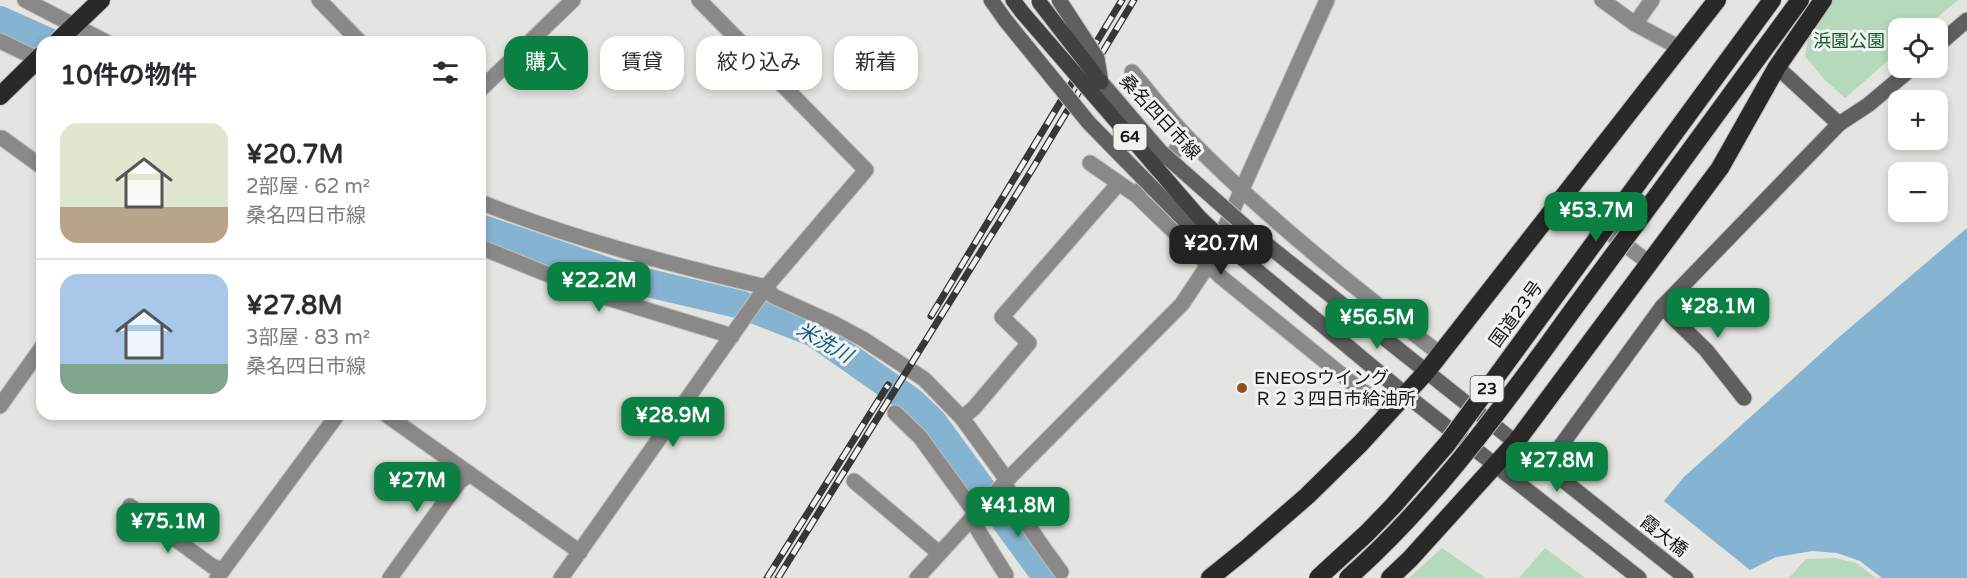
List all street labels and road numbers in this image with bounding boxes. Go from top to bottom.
street label: 桑名四日市線 [1115,70,1205,164]
road number: 64 [1114,124,1146,150]
street label: 国道23号 [1485,277,1547,351]
road number: 23 [1470,376,1504,402]
street label: 霞大橋 [1636,511,1692,561]

